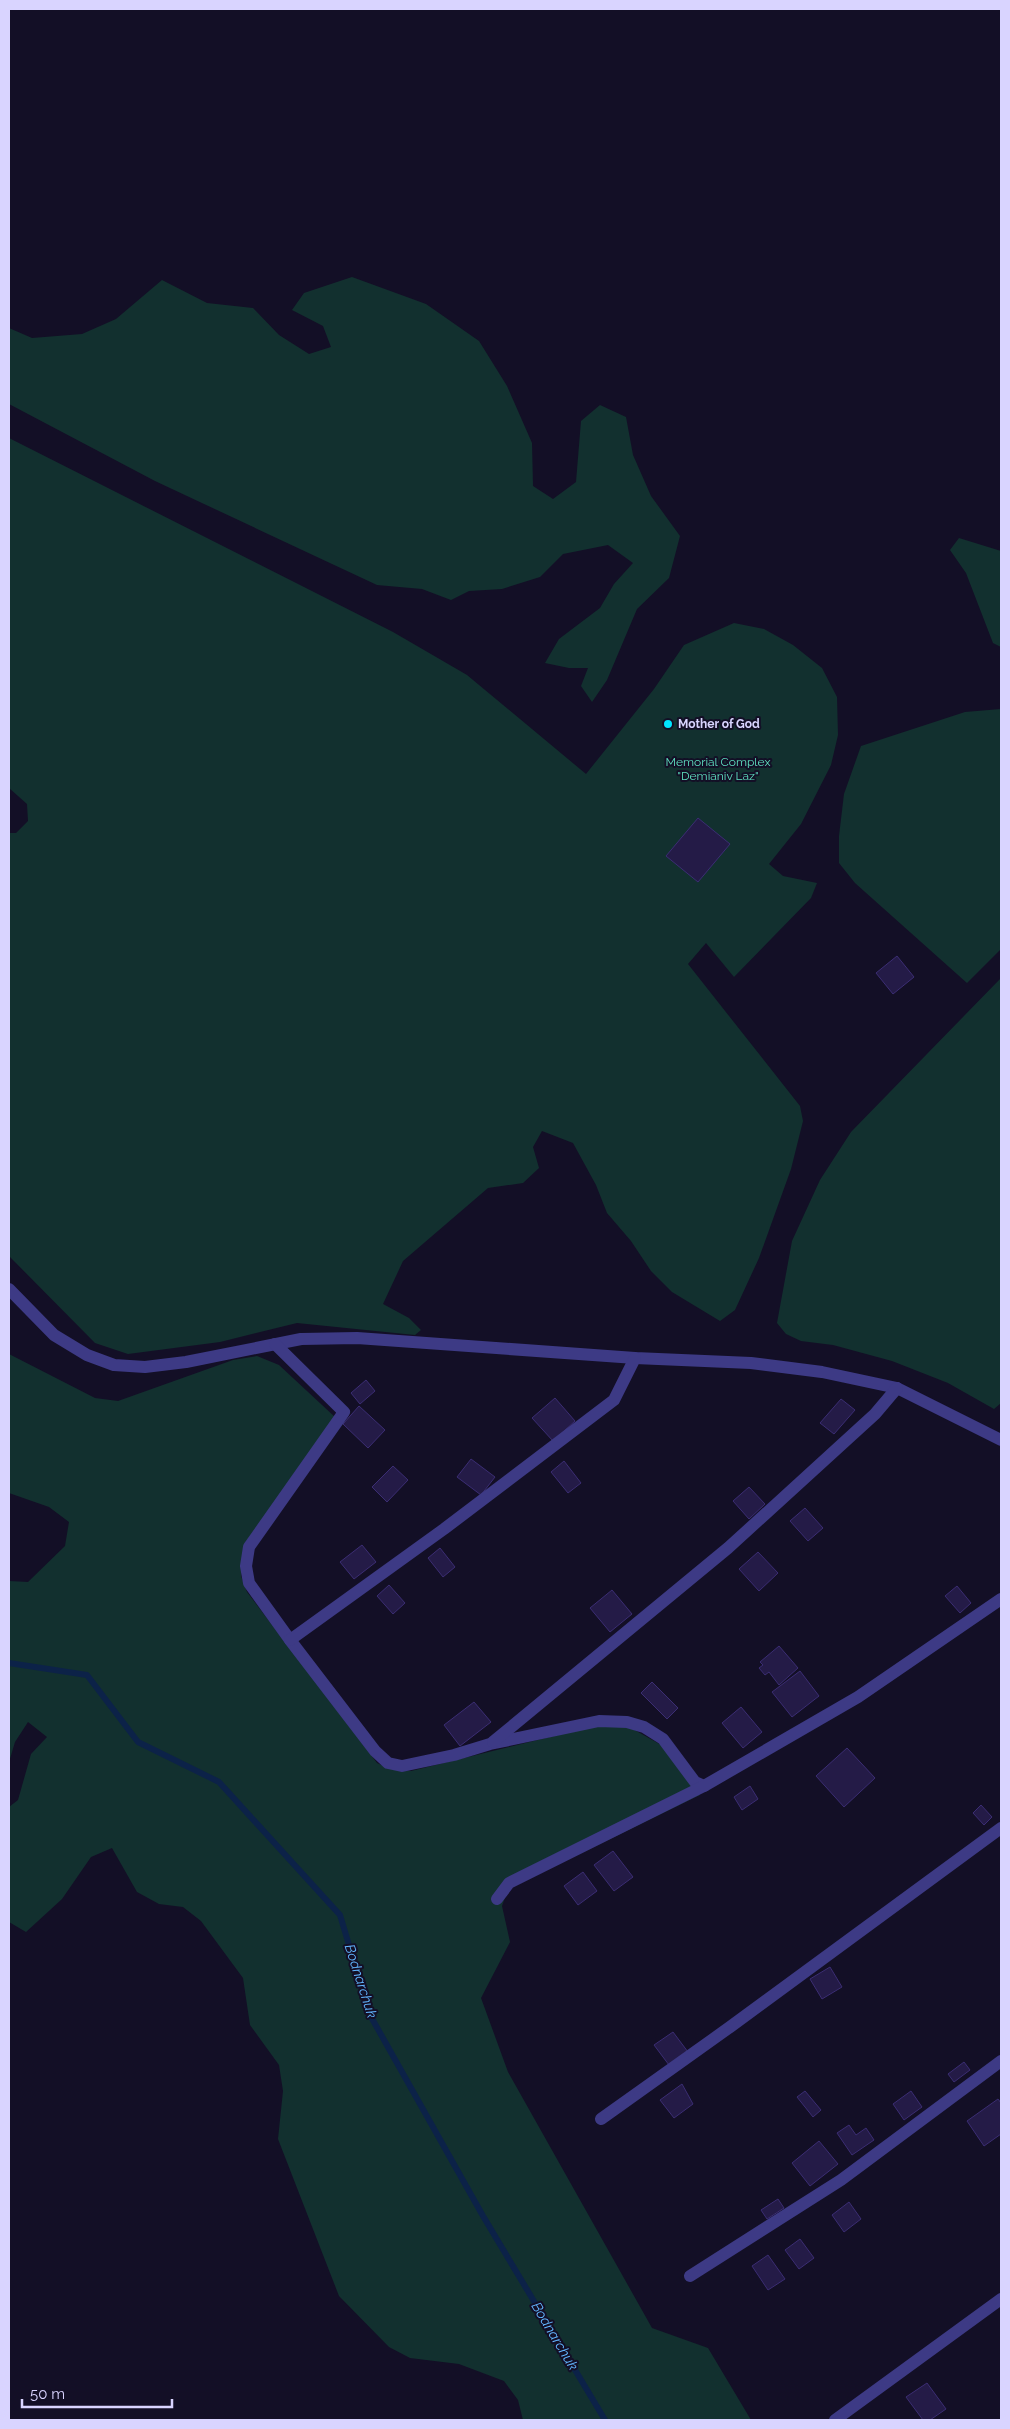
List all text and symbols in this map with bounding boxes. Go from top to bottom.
place label: Mother of God [678,717,760,731]
marker: Mother of God [662,718,674,730]
park label: Memorial Complex "Demianiv Laz" [666,755,770,783]
water label: Bodnarchuk [342,1942,381,2020]
water label: Bodnarchuk [528,2299,582,2373]
scale bar [22,2376,172,2408]
text: 50 m [30,2385,65,2403]

